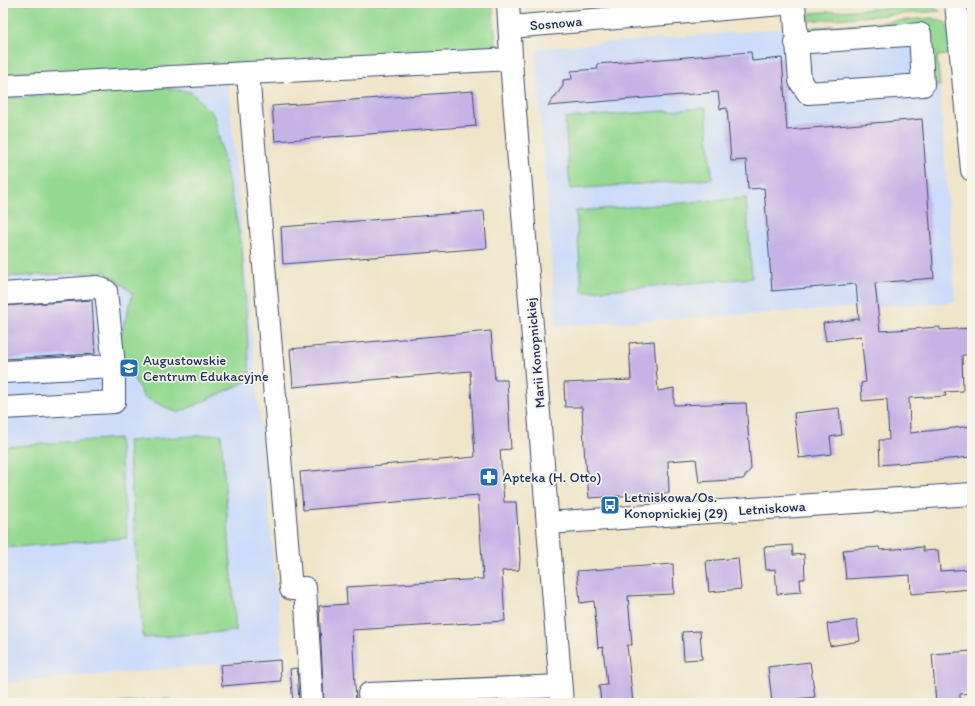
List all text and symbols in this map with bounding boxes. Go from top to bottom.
street label: Sosnowa [529,13,584,34]
street label: Marii Konopnickiej [522,297,549,409]
place label: Augustowskie Centrum Edukacyjne [143,352,269,385]
school or university icon: Augustowskie Centrum Edukacyjne [118,357,140,379]
pharmacy icon: Apteka (H. Otto) [478,466,500,488]
place label: Apteka (H. Otto) [503,469,601,486]
place label: Letniskowa/Os. Konopnickiej (29) [624,489,728,522]
bus stop icon: Letniskowa/Os. Konopnickiej (29) [599,494,621,516]
street label: Letniskowa [738,498,807,519]

